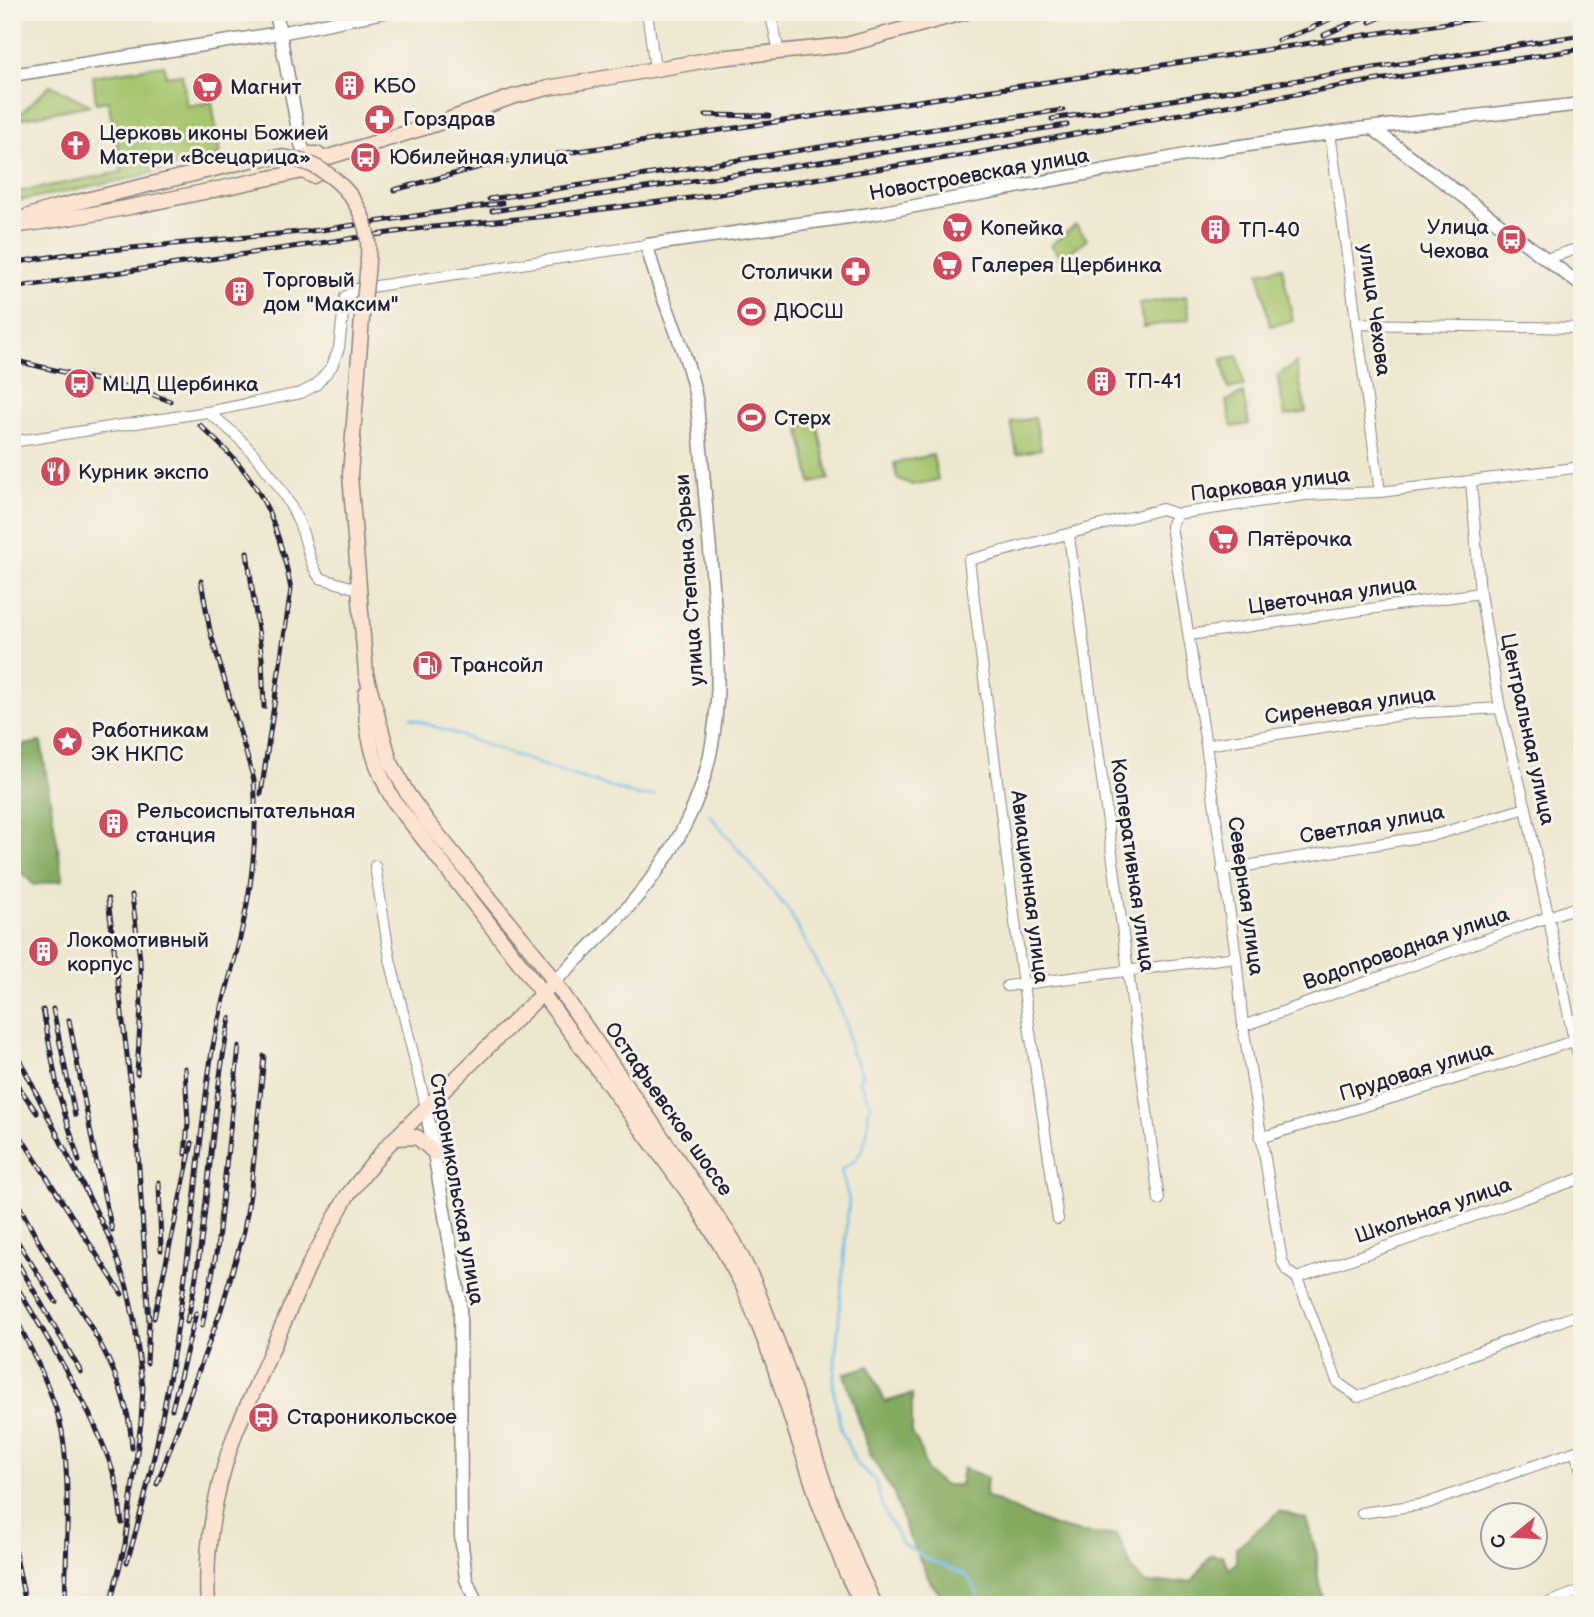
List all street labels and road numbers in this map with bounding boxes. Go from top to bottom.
street label: Новостроевская улица [867,143,1092,206]
street label: улица Чехова [1353,242,1396,378]
street label: Парковая улица [1189,462,1352,507]
street label: улица Степана Эрьзи [670,473,709,687]
street label: Цветочная улица [1246,571,1418,620]
street label: Центральная улица [1495,631,1560,828]
street label: Сиреневая улица [1263,681,1437,730]
street label: Кооперативная улица [1105,756,1160,974]
street label: Авиационная улица [1005,788,1054,986]
street label: Светлая улица [1298,799,1447,850]
street label: Северная улица [1222,815,1269,978]
street label: Водопроводная улица [1300,901,1513,995]
street label: Остафьевское шоссе [599,1017,738,1201]
street label: Прудовая улица [1336,1036,1497,1107]
street label: Староникольская улица [424,1071,489,1308]
street label: Школьная улица [1352,1172,1515,1249]

